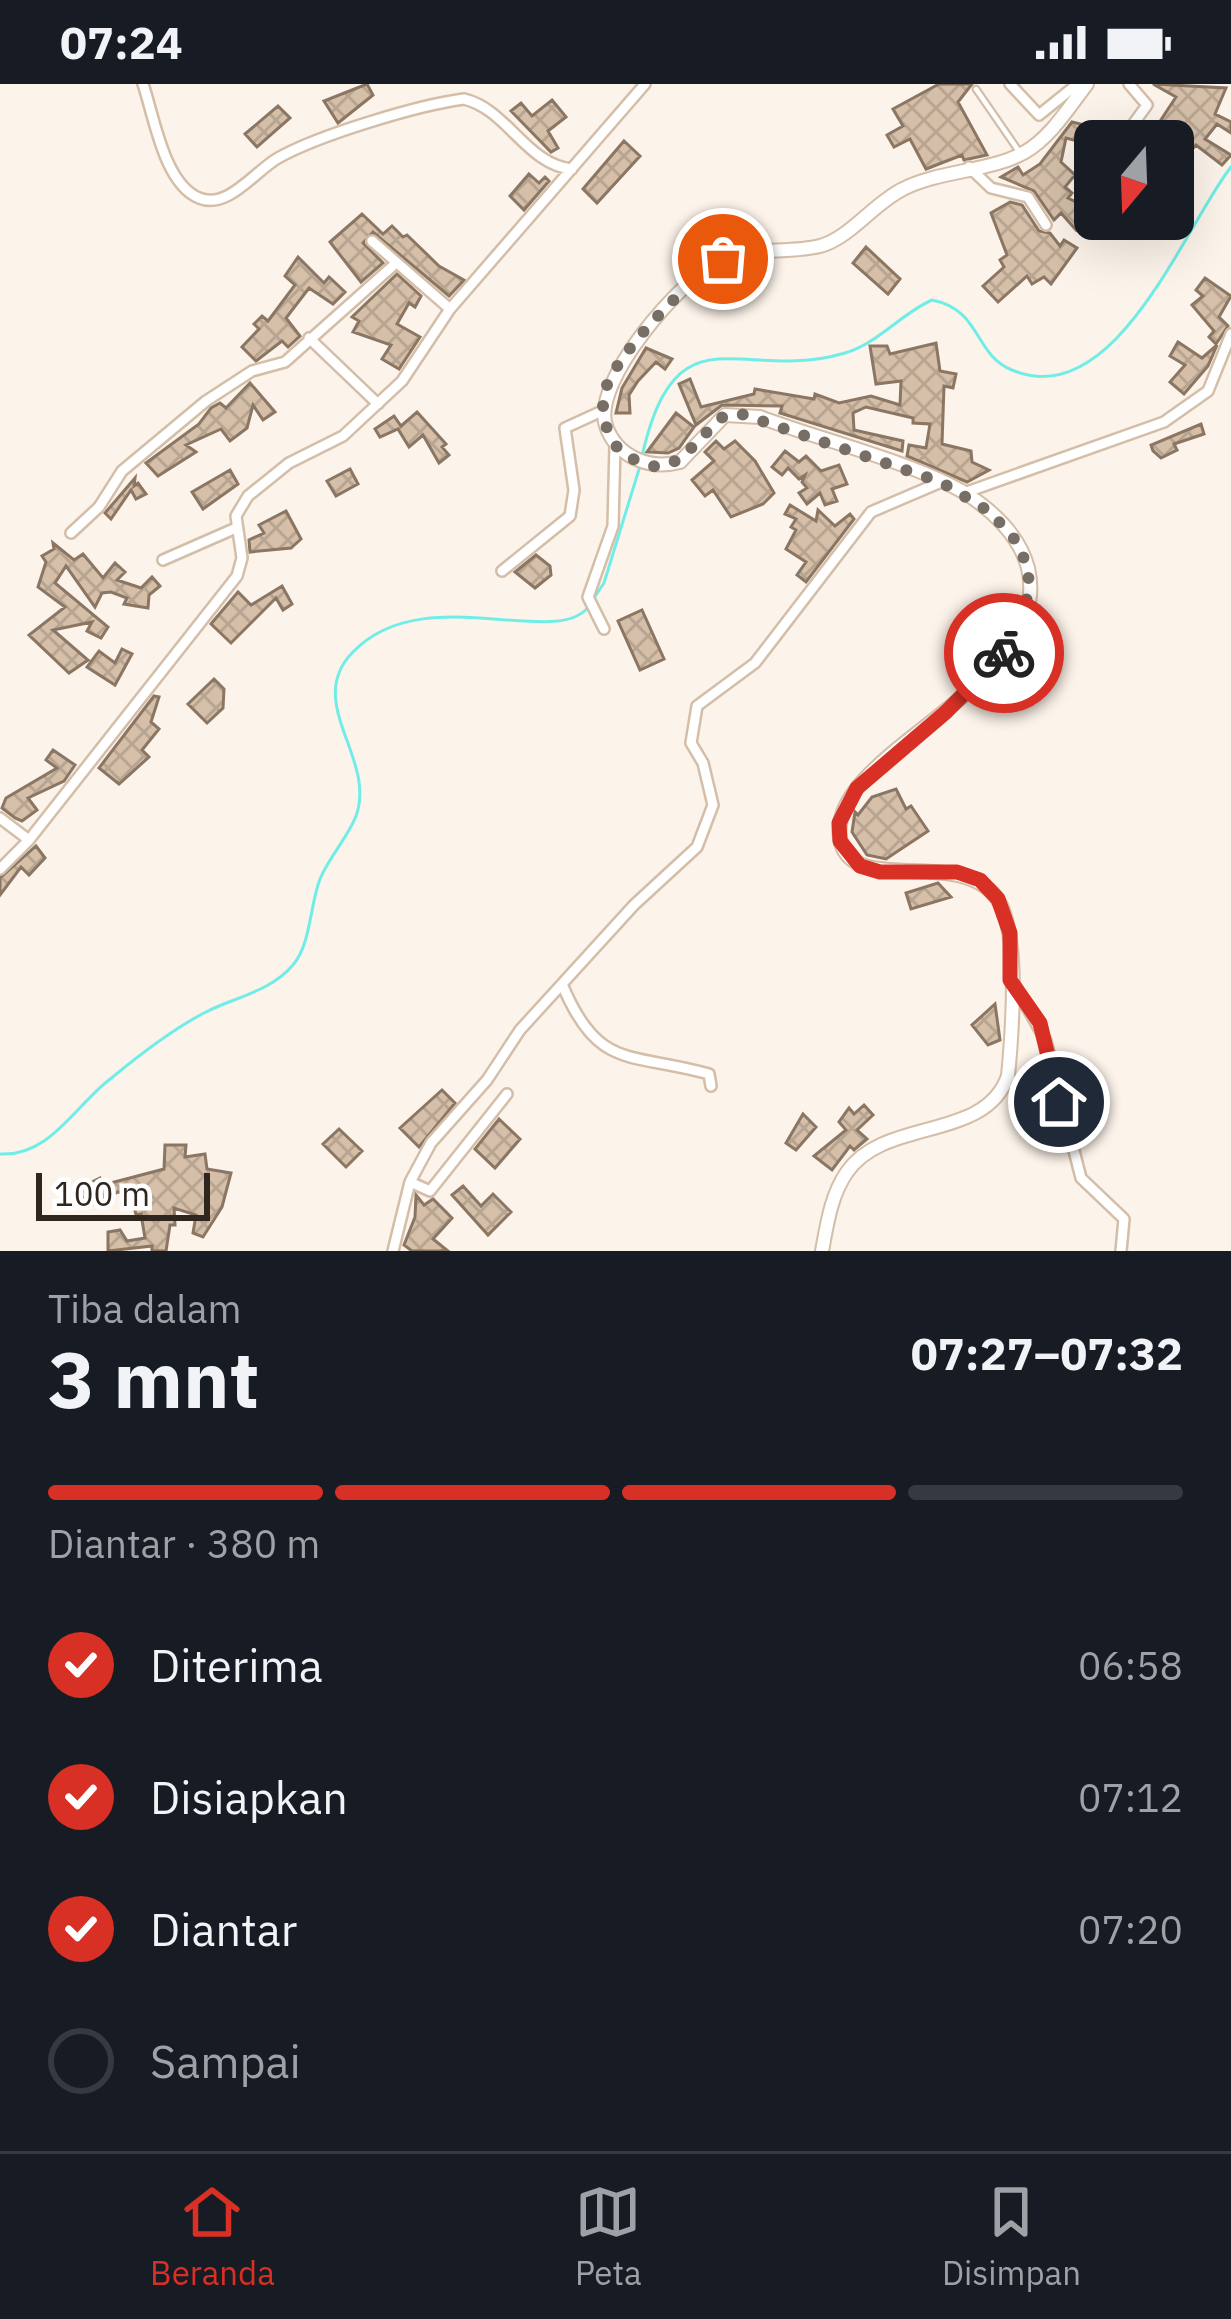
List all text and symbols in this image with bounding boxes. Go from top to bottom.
text: 07:24 [60,13,183,71]
north arrow [1074,120,1194,240]
map controls [1074,120,1194,240]
pin [672,208,774,310]
icon: bag [690,226,756,292]
courier [944,593,1064,713]
icon: bike [971,620,1037,686]
pin [1008,1051,1110,1153]
icon: home [1026,1069,1092,1135]
scale bar [36,1167,210,1220]
text: 100 m [54,1172,150,1215]
text: Tiba dalam [48,1283,242,1334]
text: 07:27–07:32 [911,1324,1183,1382]
text: 3 mnt [48,1328,259,1429]
text: Diantar · 380 m [48,1518,320,1569]
icon: check [48,1632,114,1698]
text: Diterima [150,1636,323,1694]
text: 06:58 [1078,1640,1183,1691]
icon: check [48,1764,114,1830]
text: Disiapkan [150,1768,348,1826]
text: 07:12 [1078,1772,1183,1823]
icon: check [48,1896,114,1962]
text: Diantar [150,1900,297,1958]
text: 07:20 [1078,1904,1183,1955]
text: Sampai [150,2032,301,2090]
tab: Beranda [150,2179,275,2294]
tab: Peta [575,2179,642,2294]
tab: Disimpan [942,2179,1081,2294]

